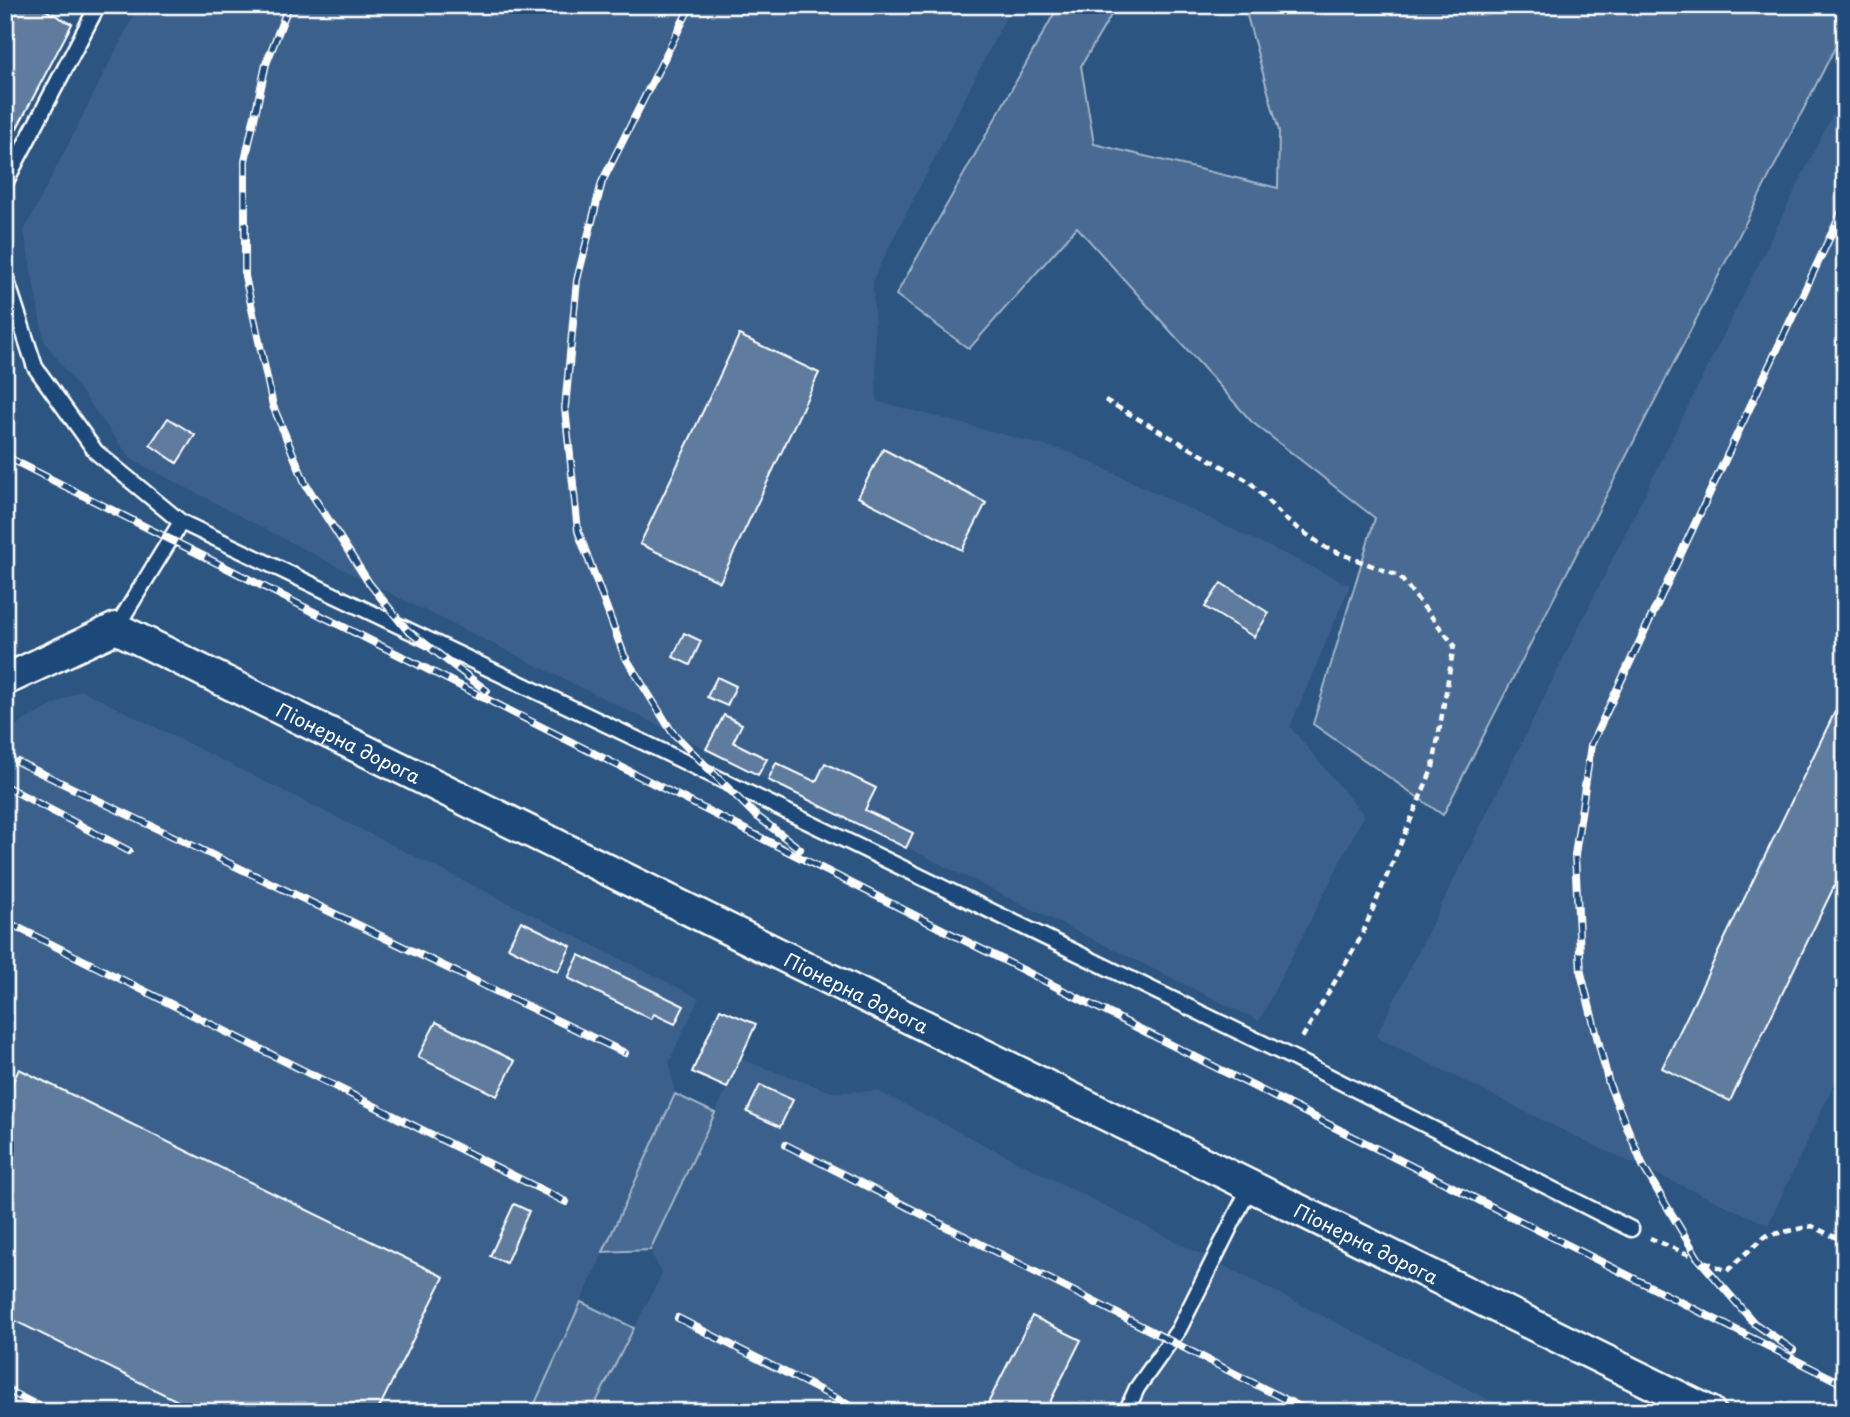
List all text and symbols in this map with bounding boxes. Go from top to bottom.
street label: Піонерна дорога [272,695,426,790]
street label: Піонерна дорога [780,945,934,1040]
street label: Піонерна дорога [1290,1196,1443,1290]

